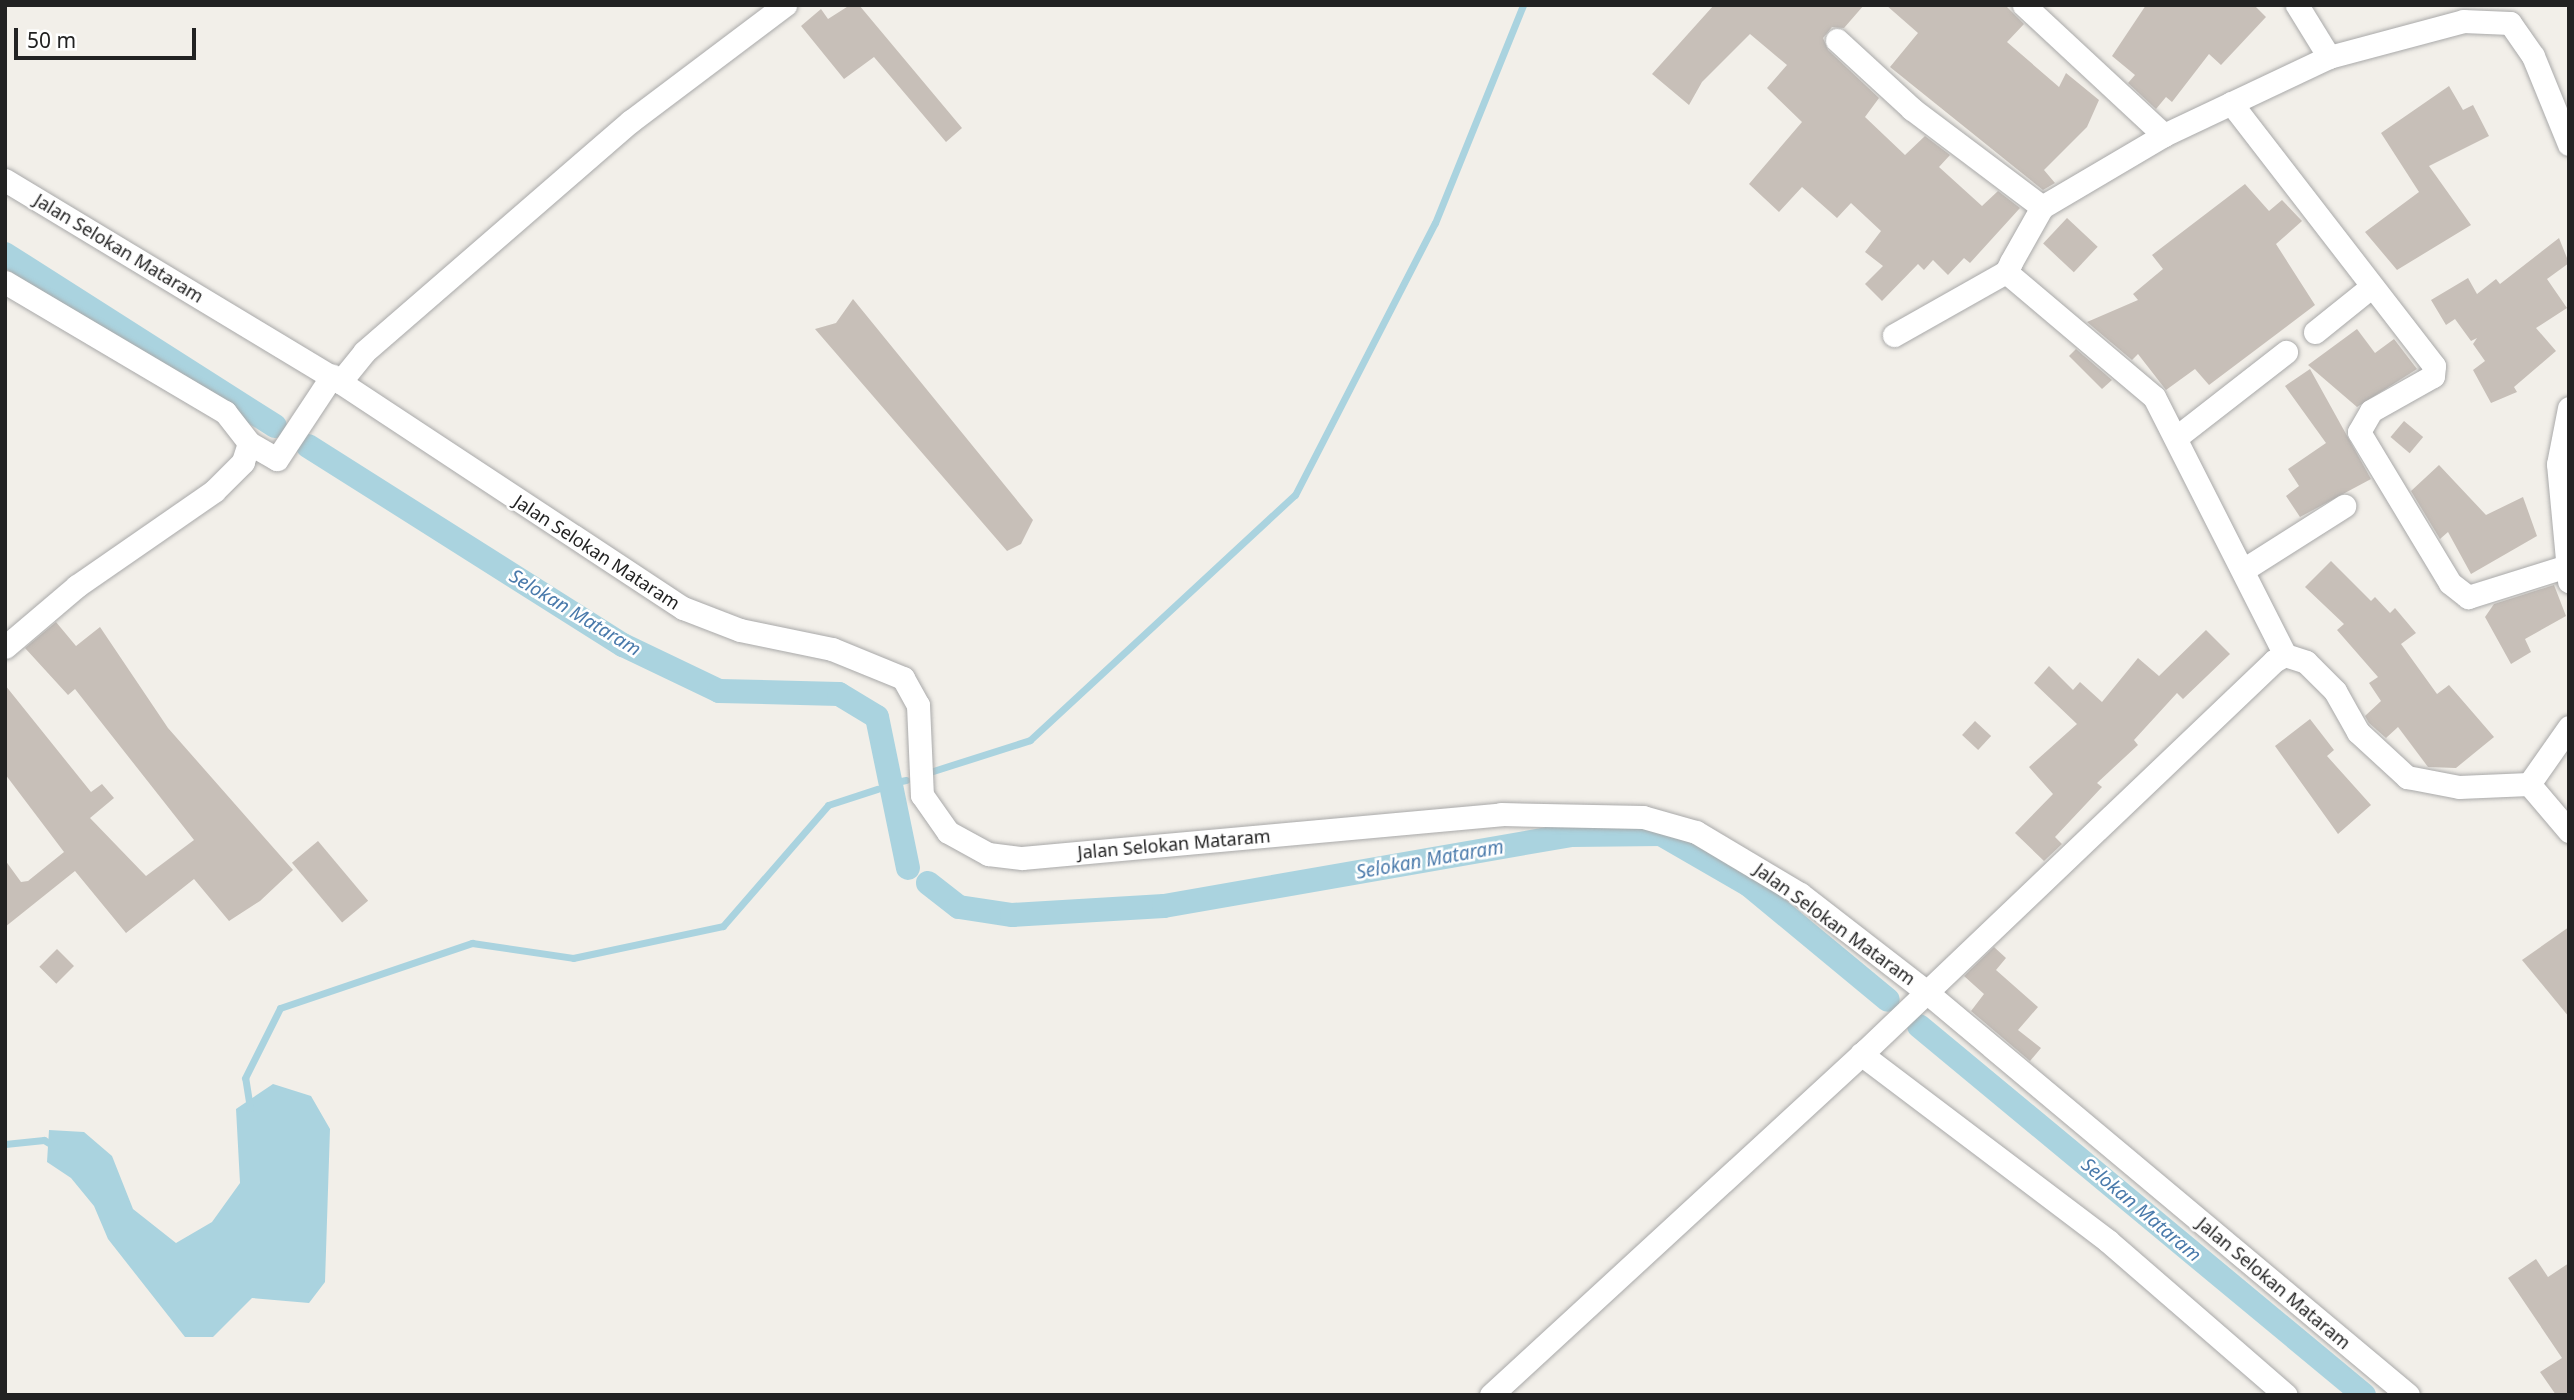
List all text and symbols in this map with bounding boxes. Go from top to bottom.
scale bar [18,14,200,58]
text: 50 m [27,26,76,54]
street label: Jalan Selokan Mataram [30,189,208,307]
street label: Jalan Selokan Mataram [510,490,684,614]
water label: Selokan Mataram [505,565,645,661]
street label: Jalan Selokan Mataram [1077,825,1271,863]
water label: Selokan Mataram [1355,836,1505,884]
street label: Jalan Selokan Mataram [1750,858,1920,990]
water label: Selokan Mataram [2076,1153,2206,1267]
street label: Jalan Selokan Mataram [2193,1212,2355,1354]

